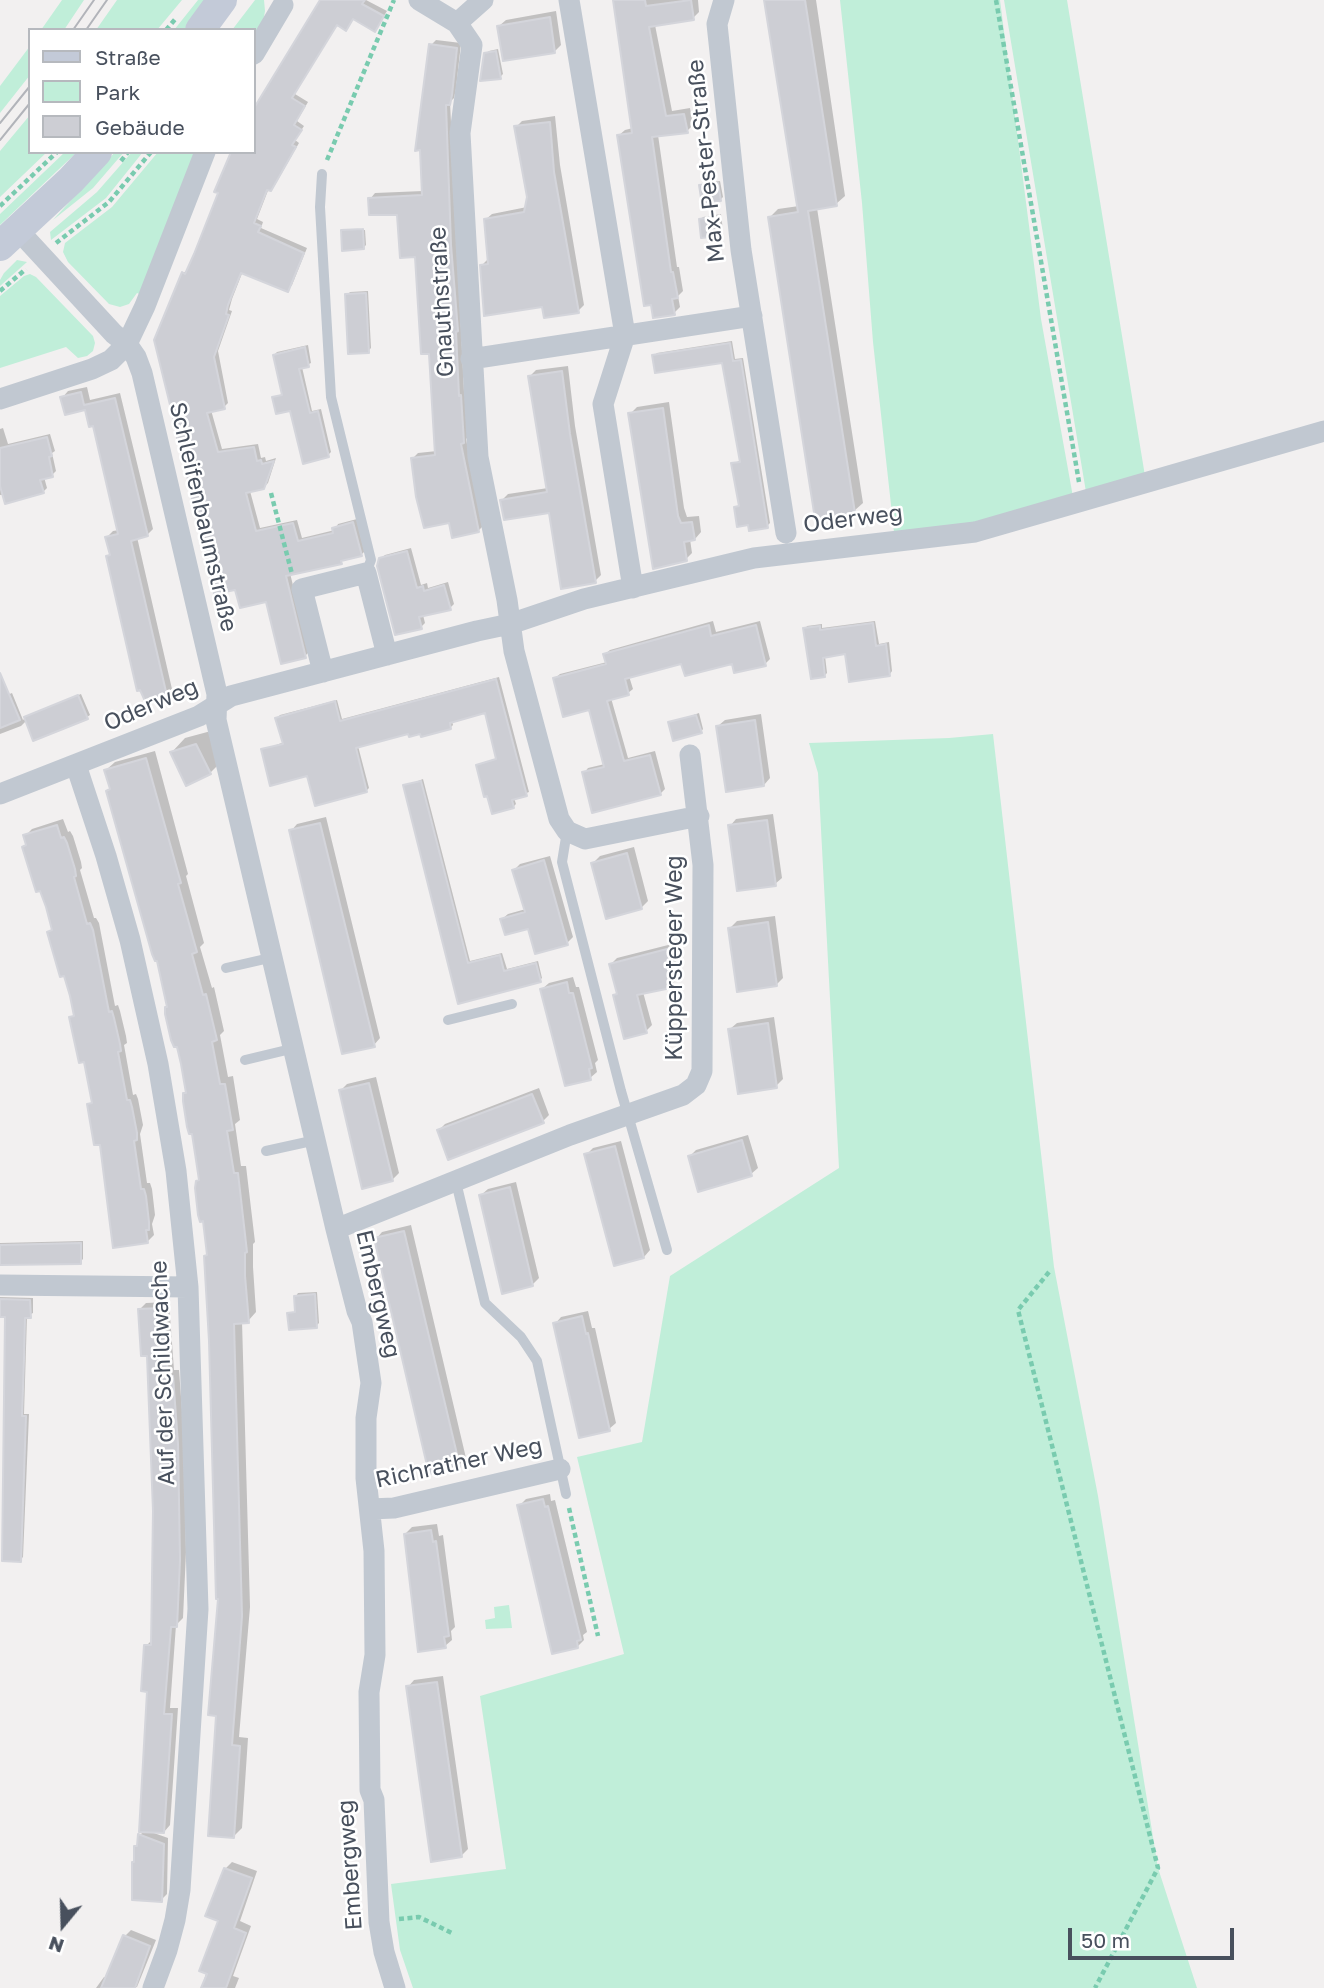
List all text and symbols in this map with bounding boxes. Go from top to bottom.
legend [28,28,256,154]
text: Straße [95,44,161,70]
street label: Max-Pester-Straße [682,58,730,264]
text: Park [95,79,140,105]
text: Gebäude [95,114,185,140]
street label: Gnauthstraße [424,226,460,378]
street label: Schleifenbaumstraße [163,399,243,635]
street label: Oderweg [802,499,904,539]
street label: Oderweg [100,673,202,737]
street label: Küppersteger Weg [661,855,689,1061]
street label: Embergweg [350,1227,406,1361]
street label: Auf der Schildwache [145,1260,181,1486]
street label: Richrather Weg [373,1432,545,1494]
street label: Embergweg [332,1799,368,1931]
north arrow [28,1890,98,1960]
scale bar [1072,1914,1238,1958]
text: 50 m [1081,1927,1130,1953]
text: N [45,1932,67,1959]

